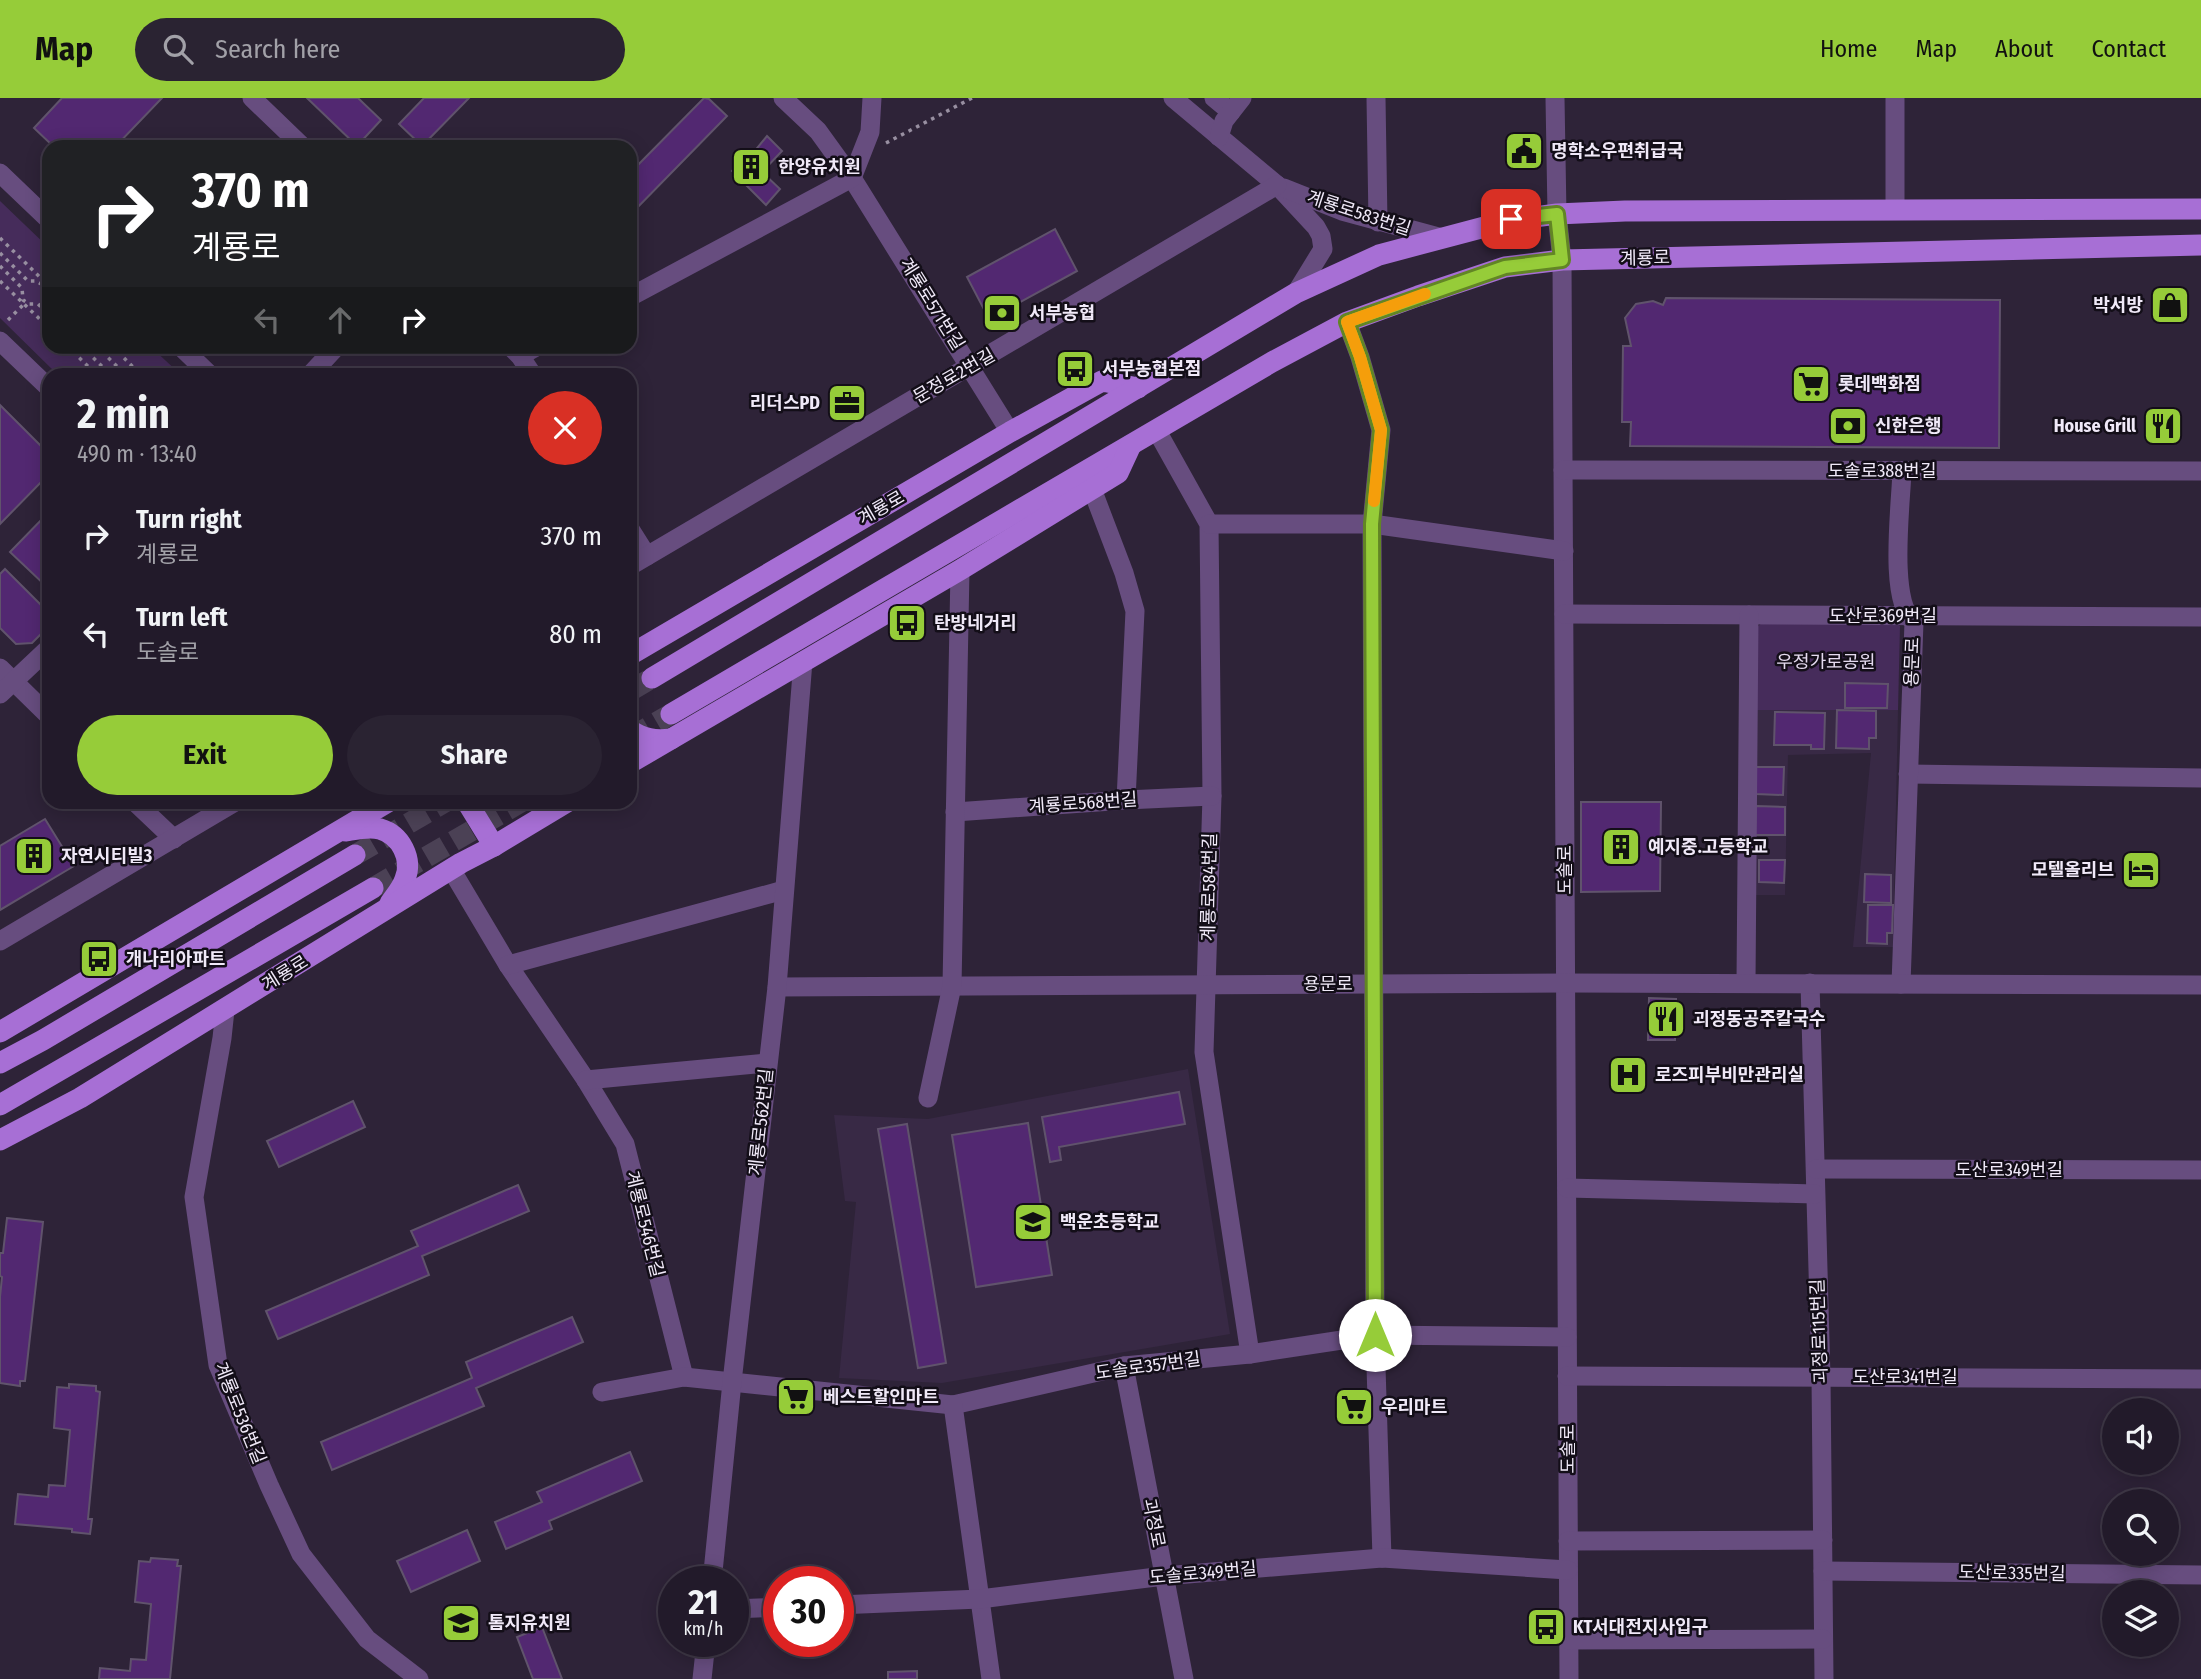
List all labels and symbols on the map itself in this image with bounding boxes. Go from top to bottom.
public building icon: 명학소우편취급국 [1503,130,1545,172]
place label: 명학소우편취급국 [1551,140,1683,162]
building icon: 한양유치원 [730,146,772,188]
place label: 한양유치원 [778,156,861,178]
street label: 계룡로583번길 [1304,186,1414,240]
pin [1481,189,1541,249]
street label: 계룡로 [1620,247,1670,269]
street label: 계룡로571번길 [895,254,969,354]
shop icon: 박서방 [2149,284,2191,326]
bank icon: 서부농협 [981,292,1023,334]
place label: 박서방 [2093,294,2143,316]
place label: 서부농협 [1029,302,1095,324]
street label: 문정로2번길 [909,344,999,408]
bus stop icon: 서부농협본점 [1054,348,1096,390]
place label: 서부농협본점 [1102,358,1201,380]
supermarket icon: 롯데백화점 [1790,363,1832,405]
place label: 롯데백화점 [1838,373,1921,395]
office icon: 리더스PD [826,382,868,424]
place label: 리더스PD [750,392,820,414]
bank icon: 신한은행 [1827,405,1869,447]
restaurant icon: House Grill [2142,405,2184,447]
place label: 신한은행 [1875,415,1941,437]
place label: House Grill [2054,415,2136,437]
street label: 도솔로388번길 [1828,460,1936,482]
street label: 계룡로 [854,486,908,530]
bus stop icon: 탄방네거리 [886,602,928,644]
street label: 도산로369번길 [1829,605,1937,627]
place label: 탄방네거리 [934,612,1017,634]
street label: 용문로 [1900,637,1924,687]
park label: 우정가로공원 [1776,651,1876,673]
street label: 계룡로568번길 [1028,788,1138,818]
building icon: 예지중.고등학교 [1600,826,1642,868]
street label: 계룡로584번길 [1197,832,1221,942]
building icon: 자연시티빌3 [13,835,55,877]
place label: 예지중.고등학교 [1648,836,1768,858]
place label: 자연시티빌3 [61,845,153,867]
street label: 도솔로 [1554,845,1576,895]
hotel icon: 모텔올리브 [2120,849,2162,891]
place label: 모텔올리브 [2031,859,2114,881]
bus stop icon: 개나리아파트 [78,938,120,980]
place label: 개나리아파트 [126,948,225,970]
street label: 계룡로 [258,951,312,995]
street label: 용문로 [1303,973,1353,995]
restaurant icon: 괴정동공주칼국수 [1645,998,1687,1040]
place label: 괴정동공주칼국수 [1693,1008,1825,1030]
hospital icon: 로즈피부비만관리실 [1607,1054,1649,1096]
place label: 로즈피부비만관리실 [1655,1064,1804,1086]
street label: 계룡로562번길 [744,1067,778,1177]
street label: 도산로349번길 [1955,1159,2063,1181]
street label: 계룡로546번길 [621,1169,669,1279]
school or university icon: 백운초등학교 [1012,1201,1054,1243]
place label: 백운초등학교 [1060,1211,1159,1233]
street label: 괴정로115번길 [1806,1278,1832,1384]
position arrow [1338,1298,1412,1372]
street label: 도솔로357번길 [1094,1348,1202,1384]
street label: 계룡로536번길 [210,1359,270,1467]
street label: 도산로341번길 [1852,1366,1958,1388]
supermarket icon: 베스트할인마트 [775,1376,817,1418]
place label: 베스트할인마트 [823,1386,939,1408]
supermarket icon: 우리마트 [1333,1386,1375,1428]
place label: 우리마트 [1381,1396,1447,1418]
street label: 도솔로 [1557,1424,1579,1474]
street label: 괴정로 [1138,1497,1170,1549]
street label: 도솔로349번길 [1148,1557,1258,1589]
street label: 도산로335번길 [1958,1561,2066,1585]
speed limit sign: 30 [763,1566,854,1657]
school or university icon: 톰지유치원 [440,1602,482,1644]
bus stop icon: KT서대전지사입구 [1525,1606,1567,1648]
place label: 톰지유치원 [488,1612,571,1634]
place label: KT서대전지사입구 [1573,1616,1708,1638]

